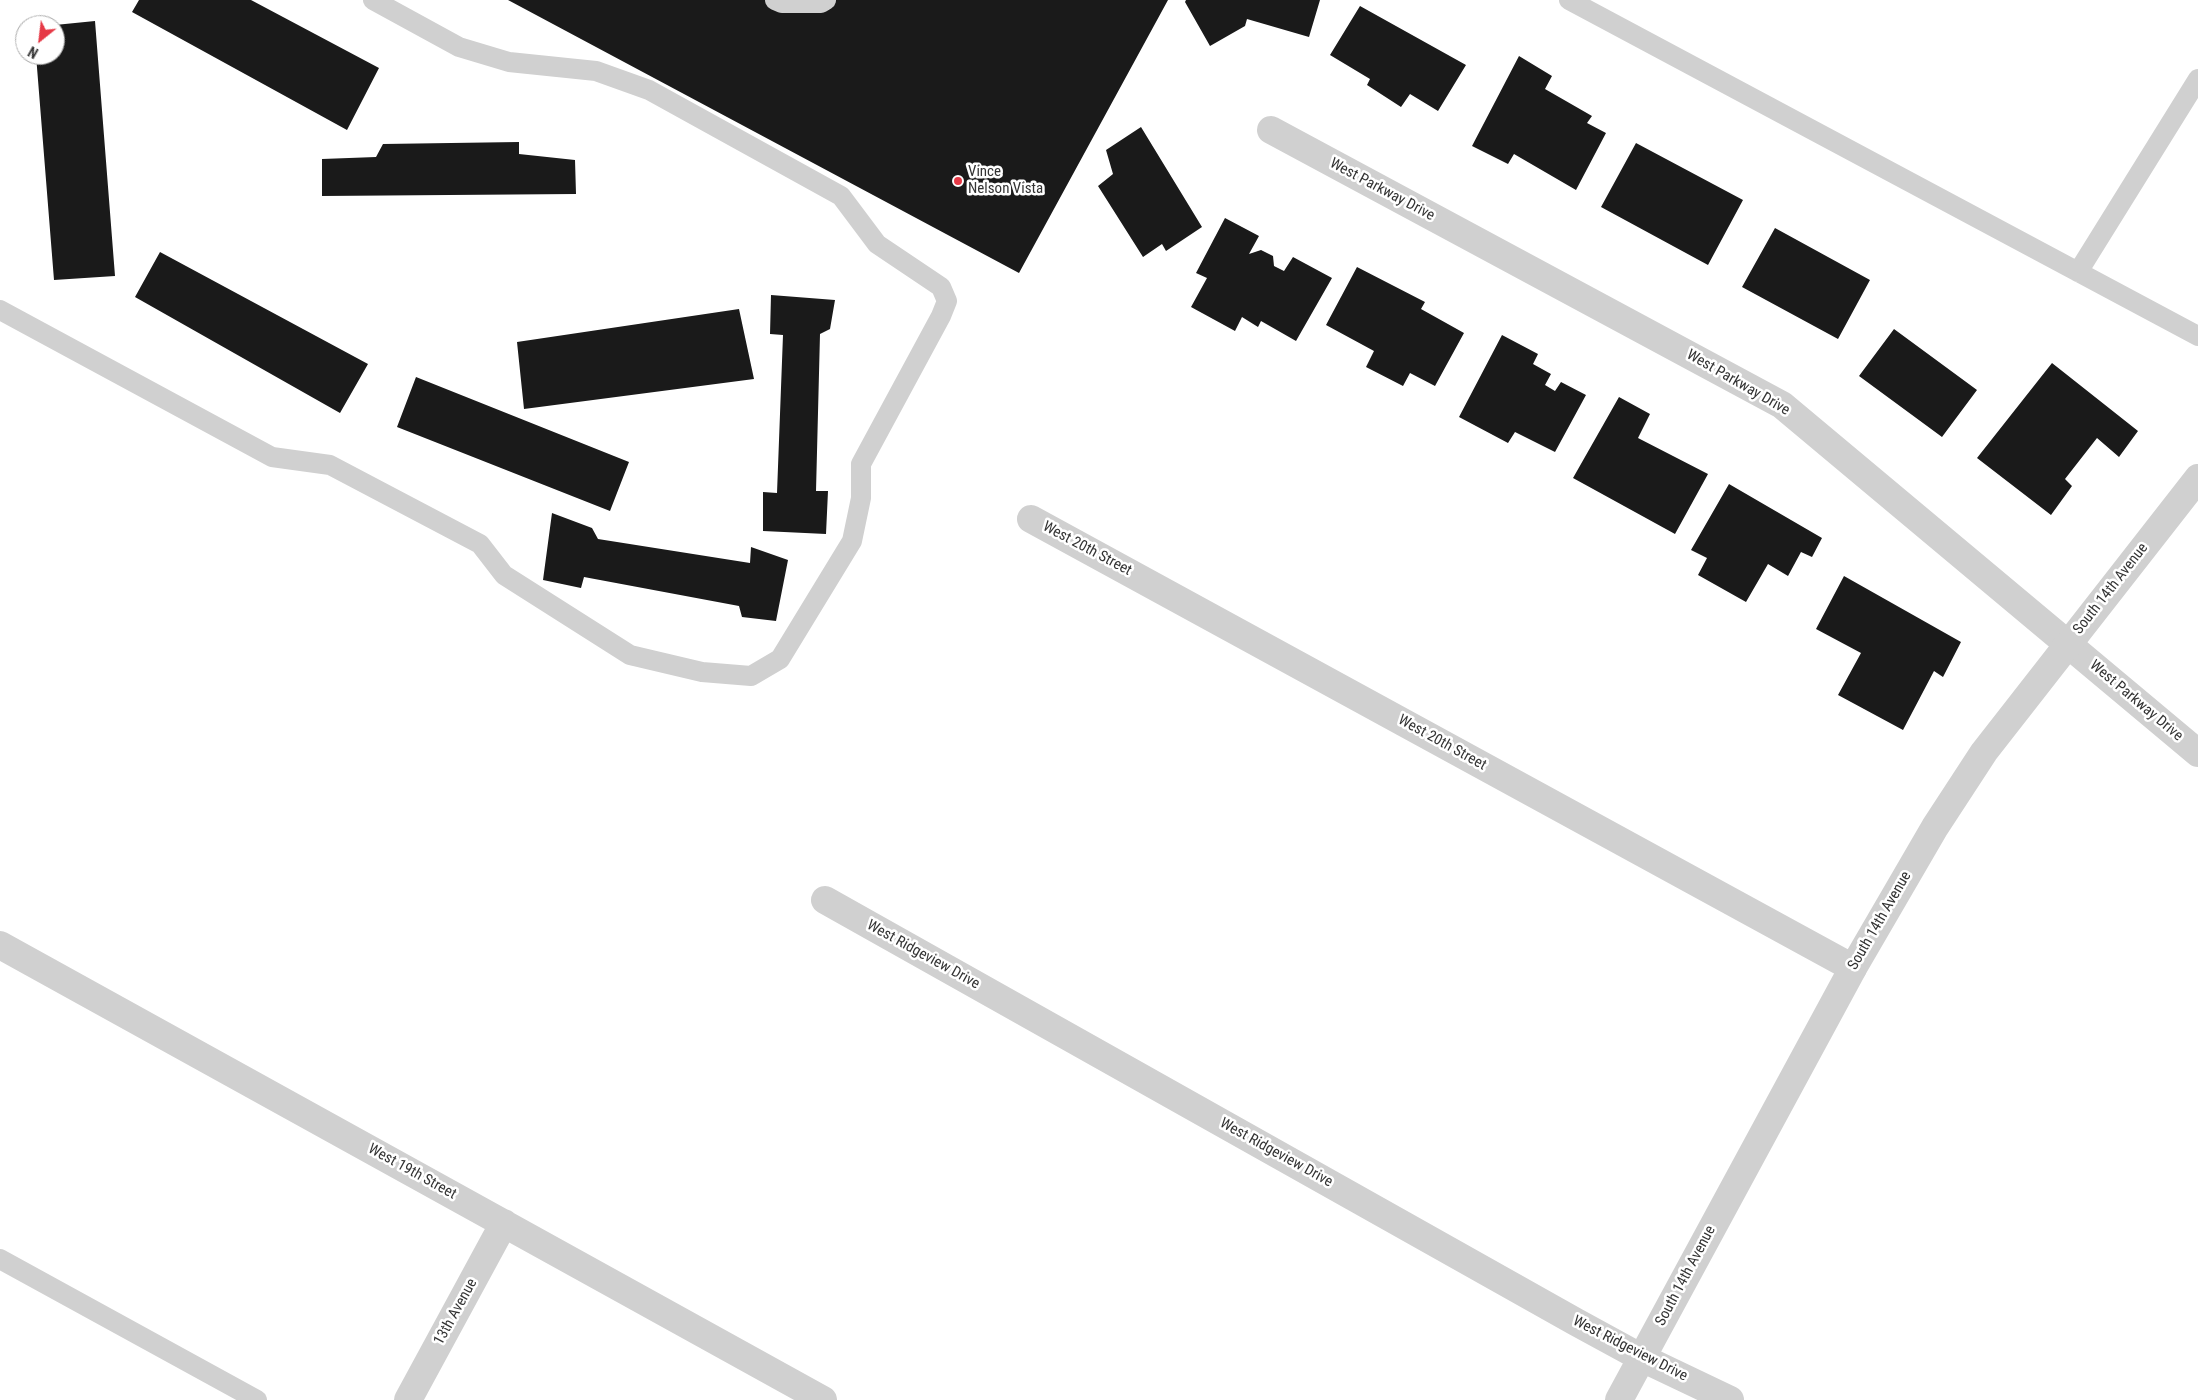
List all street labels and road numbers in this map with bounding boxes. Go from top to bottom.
street label: West Parkway Drive [1327,155,1437,225]
street label: West Parkway Drive [1683,346,1793,420]
street label: West 20th Street [1039,518,1135,580]
street label: South 14th Avenue [2070,540,2152,638]
street label: West Parkway Drive [2086,657,2186,745]
street label: West 20th Street [1395,711,1489,775]
street label: South 14th Avenue [1845,869,1915,973]
street label: West Ridgeview Drive [863,917,983,993]
street label: West Ridgeview Drive [1216,1115,1336,1191]
street label: West 19th Street [365,1140,459,1204]
street label: South 14th Avenue [1652,1223,1720,1329]
street label: 13th Avenue [430,1276,482,1348]
street label: West Ridgeview Drive [1570,1312,1690,1386]

